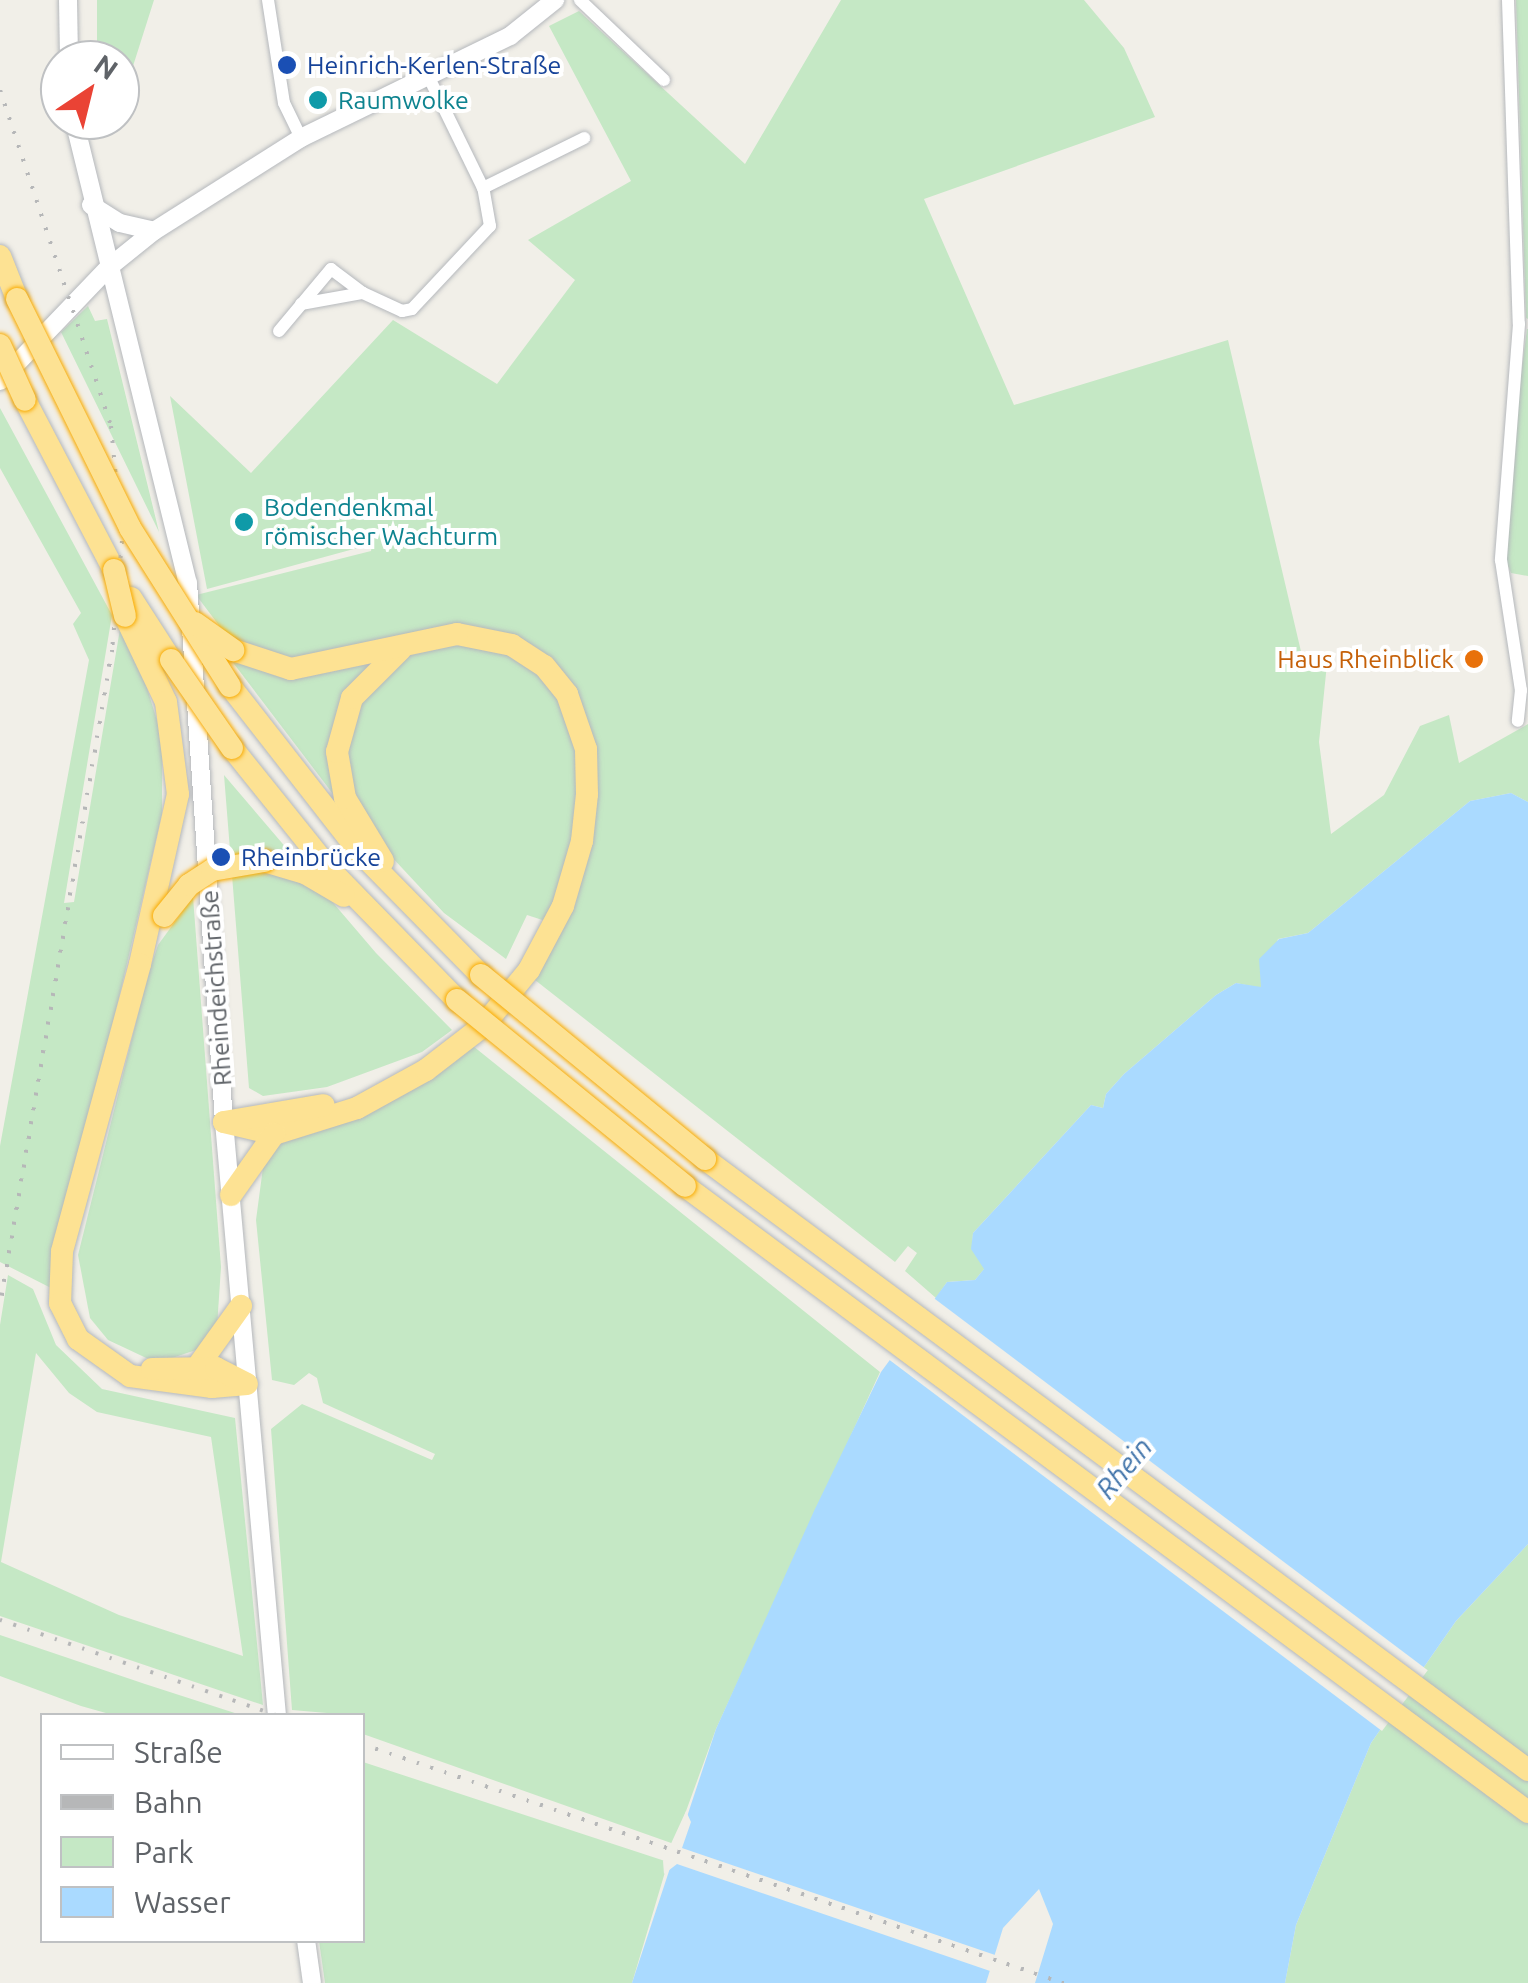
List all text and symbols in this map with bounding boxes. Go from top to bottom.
north arrow [40,40,140,140]
text: N [89,48,124,85]
place label: Heinrich-Kerlen-Straße [307,50,561,80]
marker: Heinrich-Kerlen-Straße [276,54,298,76]
place label: Raumwolke [338,85,469,115]
marker: Raumwolke [307,89,329,111]
place label: Bodendenkmal römischer Wachturm [264,493,498,552]
marker: Bodendenkmal römischer Wachturm [233,511,255,533]
place label: Haus Rheinblick [1277,644,1454,674]
marker: Haus Rheinblick [1463,648,1485,670]
place label: Rheinbrücke [241,842,381,872]
marker: Rheinbrücke [210,846,232,868]
street label: Rheindeichstraße [194,889,238,1087]
water label: Rhein [1089,1431,1159,1505]
legend [40,1713,365,1943]
text: Straße [134,1735,223,1769]
text: Bahn [134,1785,203,1819]
text: Park [134,1835,194,1869]
text: Wasser [134,1885,231,1919]

